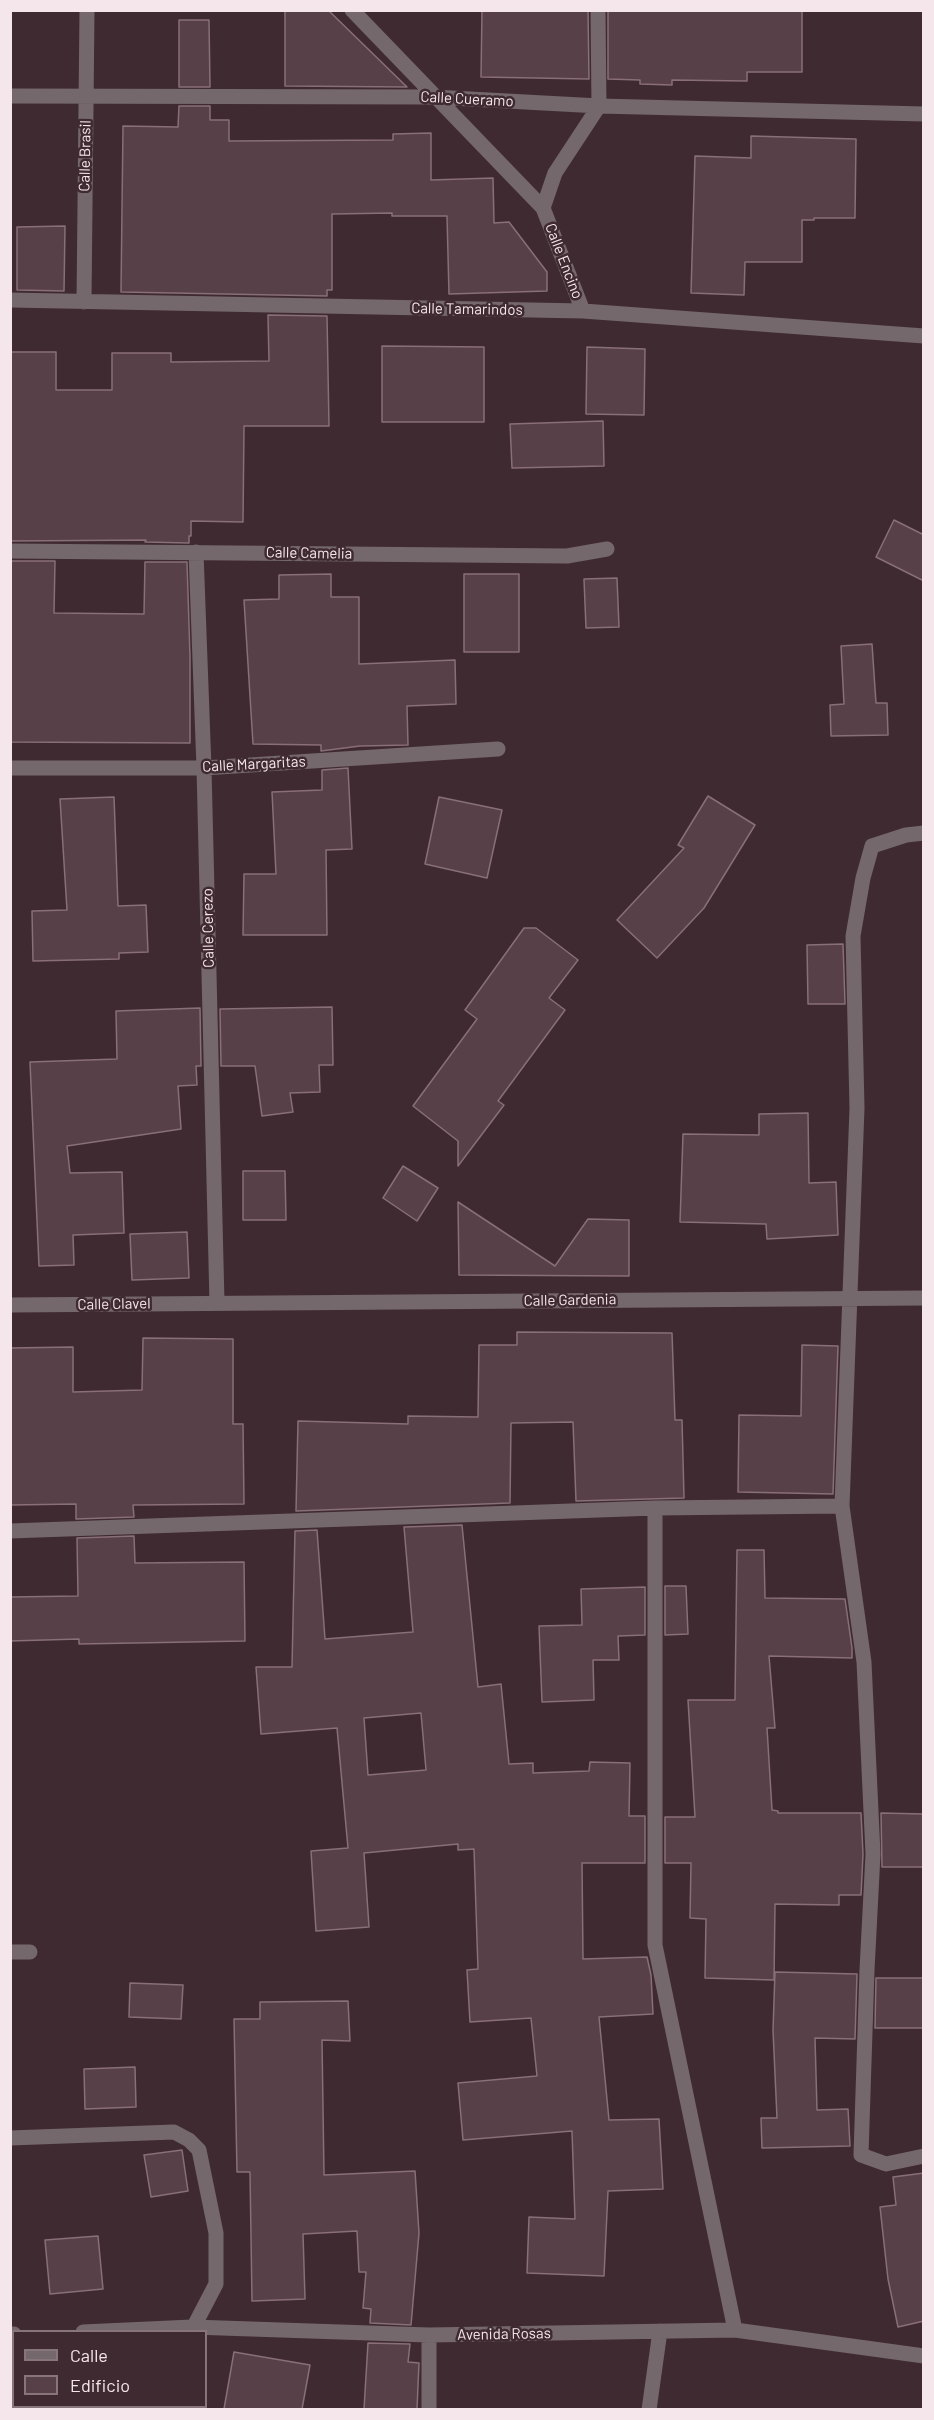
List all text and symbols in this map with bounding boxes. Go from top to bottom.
street label: Calle Cueramo [420,88,514,110]
street label: Calle Brasil [75,120,95,192]
street label: Calle Encino [541,221,587,301]
street label: Calle Tamarindos [411,299,523,319]
street label: Calle Camelia [266,543,352,563]
street label: Calle Margaritas [202,752,306,776]
street label: Calle Cerezo [198,888,218,968]
street label: Calle Gardenia [524,1290,616,1310]
street label: Calle Clavel [77,1294,151,1314]
street label: Avenida Rosas [457,2324,551,2344]
legend [12,2330,207,2408]
text: Calle [70,2344,108,2366]
text: Edificio [70,2374,130,2396]

